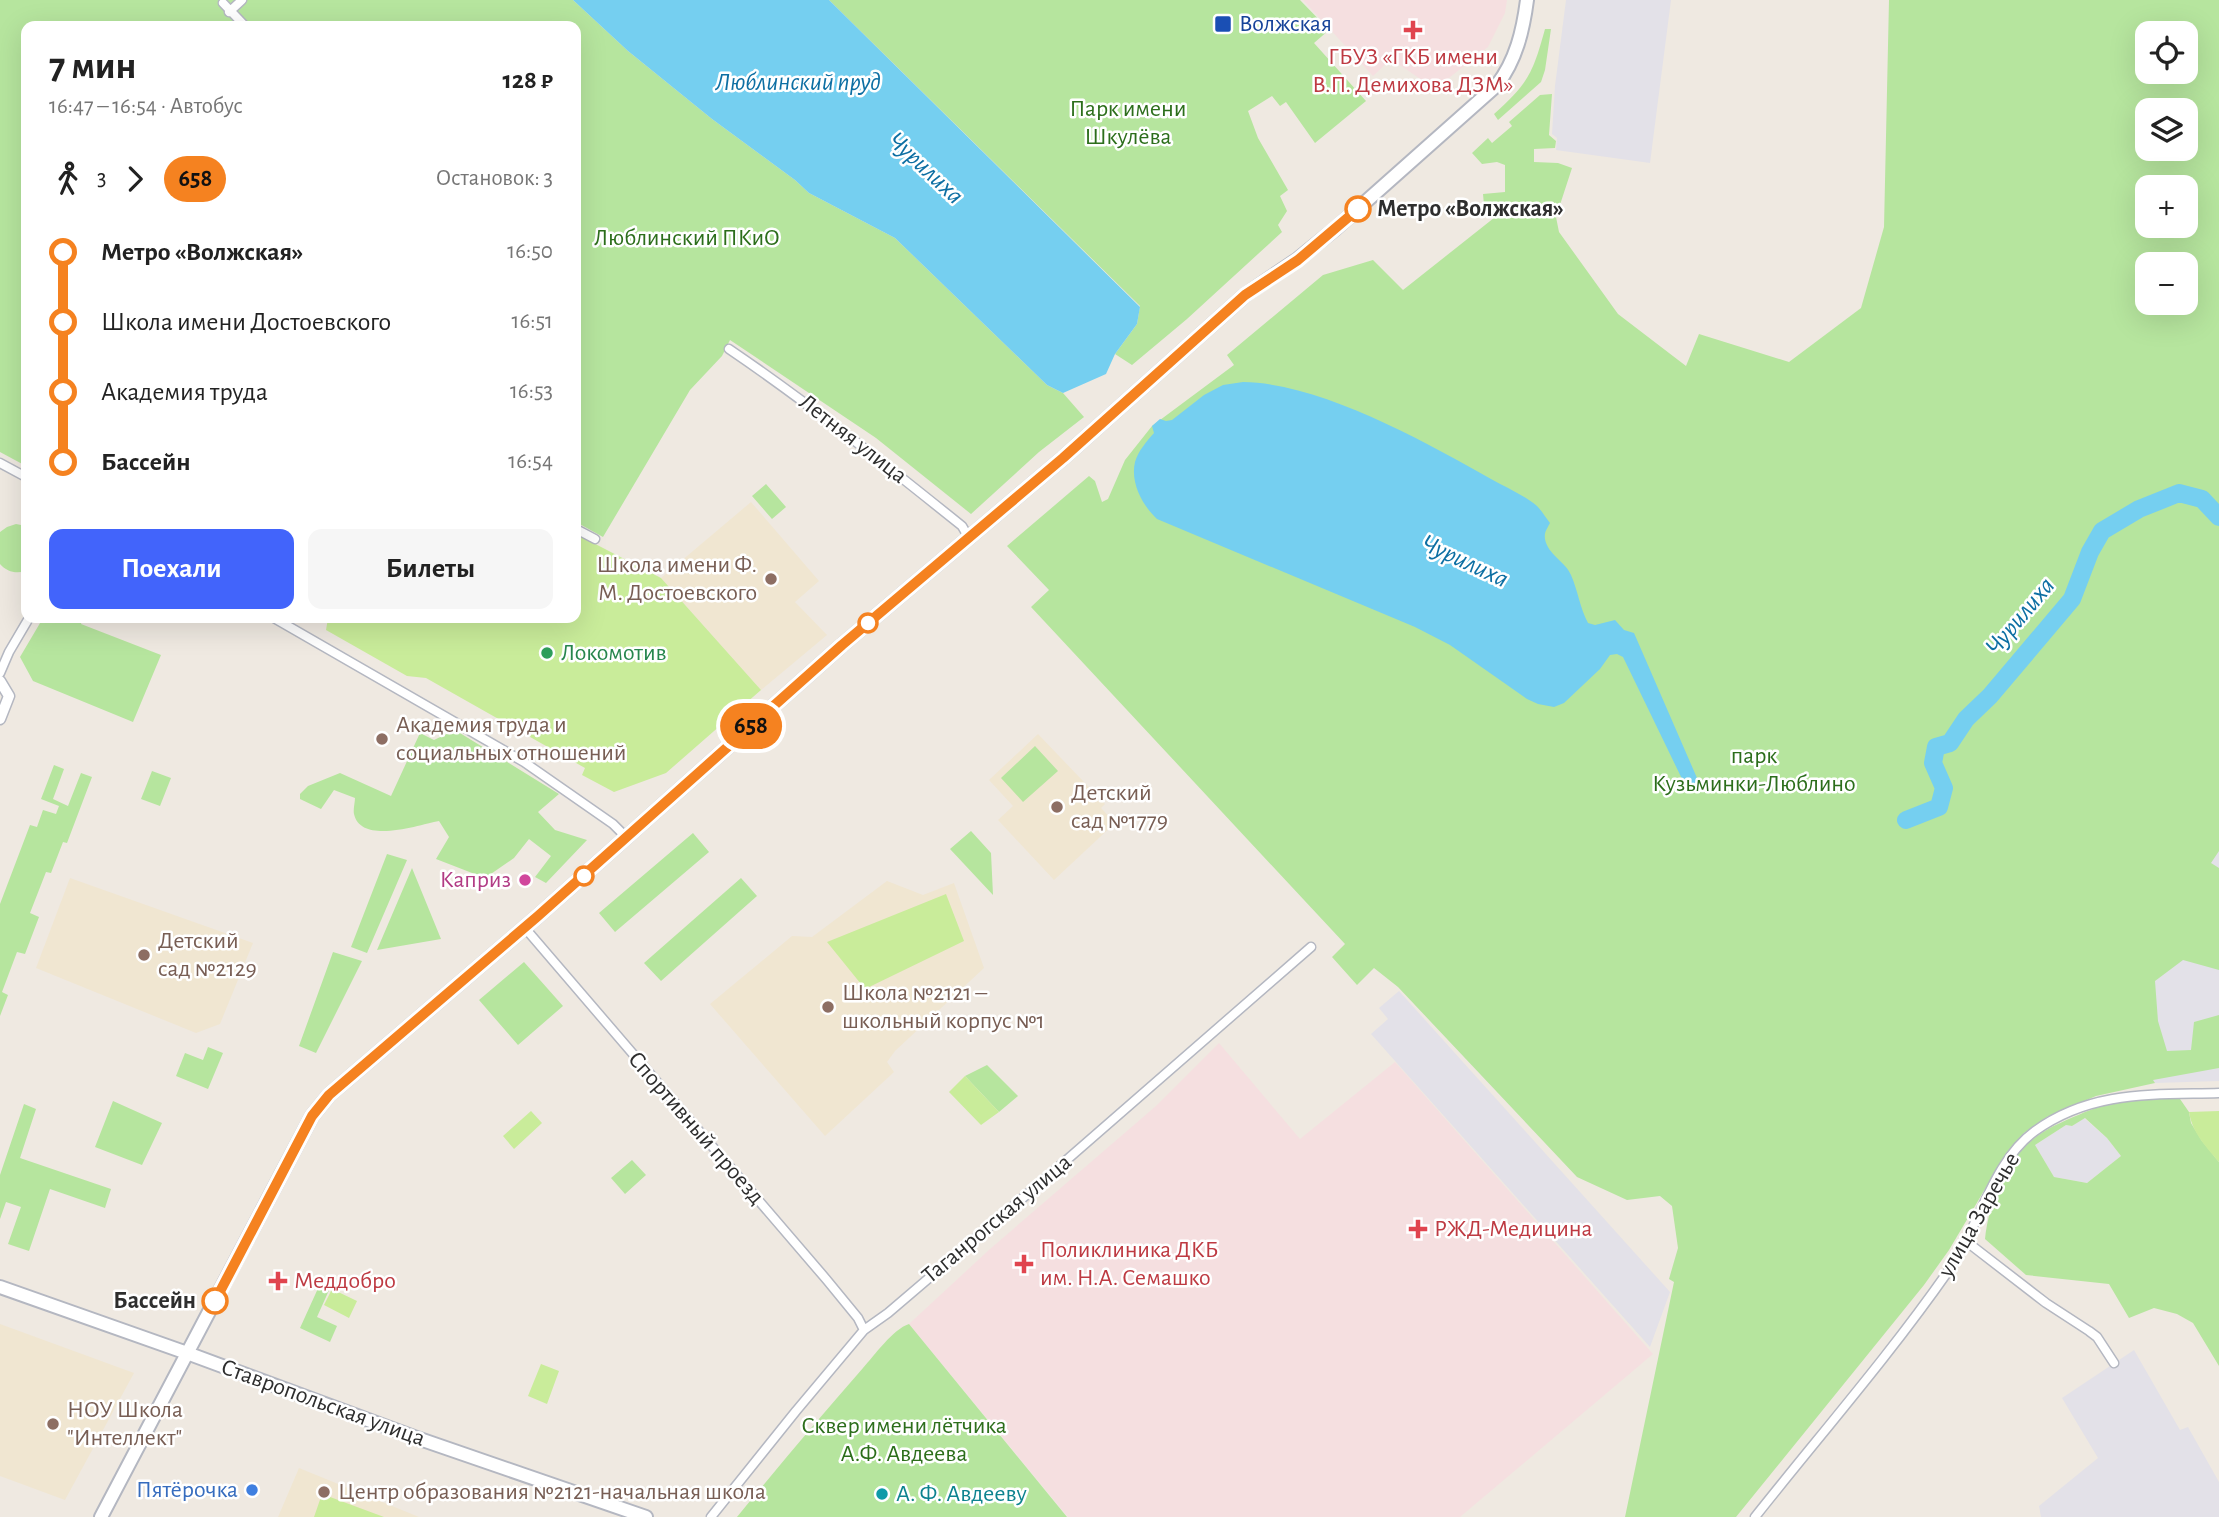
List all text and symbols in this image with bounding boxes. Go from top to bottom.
place label: Волжская [1239,12,1332,36]
marker: Волжская [1213,14,1233,34]
marker: ГБУЗ «ГКБ имени В.П. Демихова ДЗМ» [1403,20,1423,40]
map controls [2135,21,2198,315]
button: locate [2135,21,2198,84]
place label: ГБУЗ «ГКБ имени В.П. Демихова ДЗМ» [1312,45,1514,97]
text: 7 мин [49,48,136,86]
text: 128 ₽ [502,67,553,93]
water label: Люблинский пруд [714,69,881,95]
text: 16:47 – 16:54 · Автобус [49,95,243,118]
park label: Парк имени Шкулёва [1070,97,1186,149]
button: layers [2135,98,2198,161]
water label: Чурилиха [883,127,969,209]
icon: walk [49,160,87,198]
icon: forward [116,160,154,198]
text: 3 [97,167,106,190]
text: 658 [178,167,212,191]
text: Остановок: 3 [436,167,553,190]
button: + [2135,175,2198,238]
marker: Метро «Волжская» [1345,196,1371,222]
place label: Метро «Волжская» [1377,197,1564,221]
park label: Люблинский ПКиО [594,226,780,250]
text: Метро «Волжская» [101,239,303,265]
text: 16:50 [507,240,553,263]
button: − [2135,252,2198,315]
text: Школа имени Достоевского [101,309,391,335]
text: 16:51 [511,310,553,333]
text: Академия труда [101,379,268,405]
text: 16:53 [510,380,553,403]
street label: Летняя улица [795,390,911,488]
text: Бассейн [101,449,191,475]
text: 16:54 [508,450,553,473]
button: Поехали [49,529,294,609]
button: Билеты [308,529,553,609]
water label: Чурилиха [1418,530,1512,592]
place label: Школа имени Ф. М. Достоевского [596,553,757,605]
marker: Школа имени Ф. М. Достоевского [763,571,779,587]
water label: Чурилиха [1980,572,2060,660]
unlabelled marker [858,613,878,633]
place label: Локомотив [561,641,667,665]
marker: Локомотив [539,645,555,661]
line badge: 658 [711,703,791,749]
place label: Академия труда и социальных отношений [396,713,626,765]
text: 658 [734,714,768,738]
marker: Академия труда и социальных отношений [374,731,390,747]
park label: парк Кузьминки-Люблино [1652,744,1856,796]
place label: Детский сад №1779 [1071,781,1168,833]
marker: Детский сад №1779 [1049,799,1065,815]
unlabelled marker [574,866,594,886]
place label: Каприз [440,868,511,892]
marker: Каприз [517,872,533,888]
place label: Детский сад №2129 [158,929,257,981]
marker: Детский сад №2129 [136,947,152,963]
place label: Школа №2121 – школьный корпус №1 [842,981,1045,1033]
marker: Школа №2121 – школьный корпус №1 [820,999,836,1015]
street label: Спортивный проезд [623,1047,769,1209]
street label: улица Заречье [1933,1149,2024,1282]
street label: Таганрогская улица [918,1150,1076,1288]
place label: РЖД-Медицина [1434,1217,1593,1241]
marker: РЖД-Медицина [1408,1219,1428,1239]
place label: Поликлиника ДКБ им. Н.А. Семашко [1040,1238,1219,1290]
marker: Поликлиника ДКБ им. Н.А. Семашко [1014,1254,1034,1274]
place label: Меддобро [294,1269,396,1293]
marker: Меддобро [268,1271,288,1291]
marker: Бассейн [202,1288,228,1314]
place label: Бассейн [113,1289,196,1313]
street label: Ставропольская улица [218,1355,428,1451]
place label: НОУ Школа "Интеллект" [67,1398,183,1450]
park label: Сквер имени лётчика А.Ф. Авдеева [801,1414,1007,1466]
marker: НОУ Школа "Интеллект" [45,1416,61,1432]
place label: Пятёрочка [136,1478,238,1502]
place label: Центр образования №2121-начальная школа [338,1480,766,1504]
marker: Пятёрочка [244,1482,260,1498]
place label: А. Ф. Авдееву [896,1482,1028,1506]
marker: Центр образования №2121-начальная школа [316,1484,332,1500]
marker: А. Ф. Авдееву [874,1486,890,1502]

